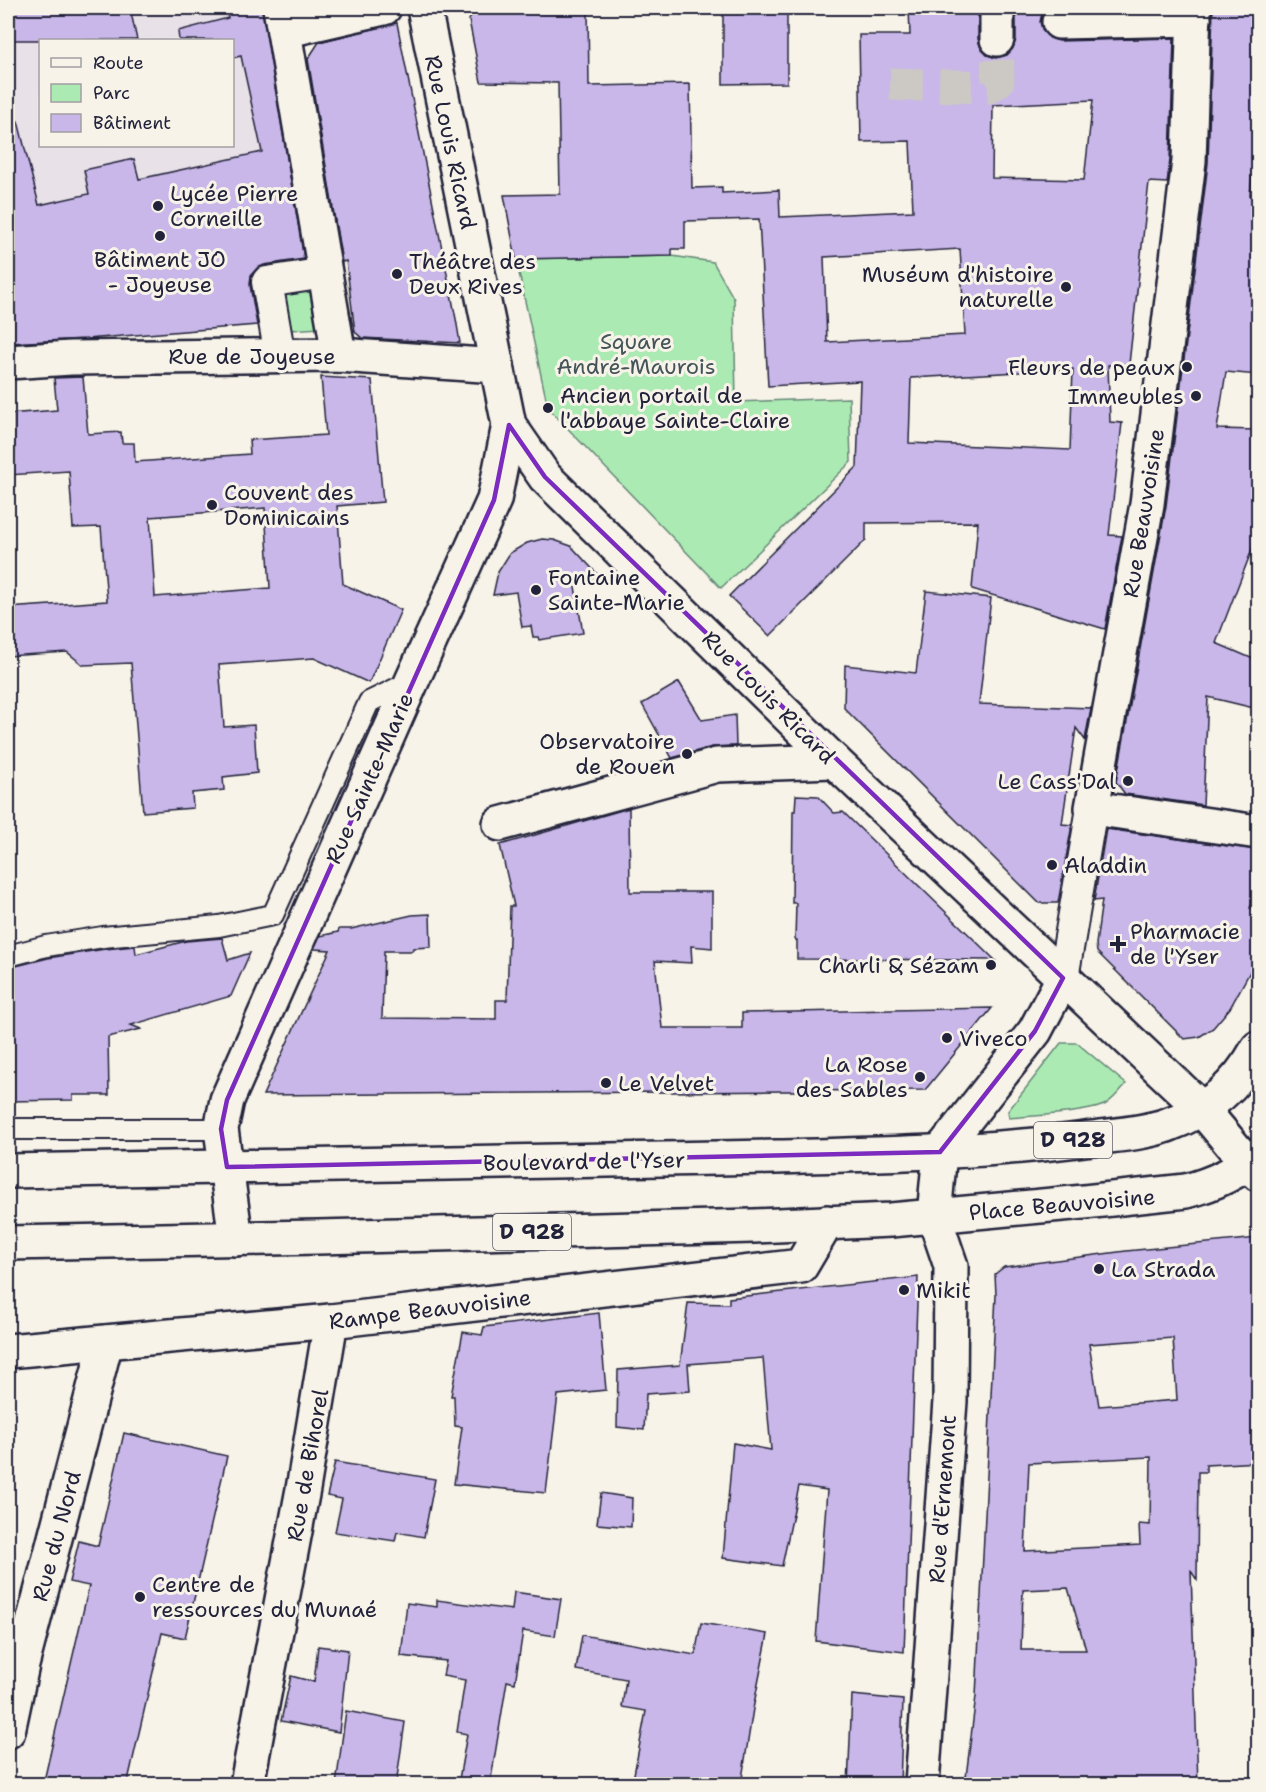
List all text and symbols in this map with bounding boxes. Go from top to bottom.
legend [39,39,234,147]
text: Route [93,51,144,75]
street label: Rue Louis Ricard [418,52,483,232]
text: Parc [93,81,130,105]
text: Bâtiment [93,111,171,135]
place label: Lycée Pierre Corneille [170,179,298,233]
marker: Lycée Pierre Corneille [151,199,165,213]
marker: Bâtiment JO - Joyeuse [153,229,167,243]
place label: Bâtiment JO - Joyeuse [94,245,226,299]
place label: Théâtre des Deux Rives [409,247,536,301]
place label: Muséum d'histoire naturelle [862,260,1054,314]
marker: Théâtre des Deux Rives [390,267,404,281]
marker: Muséum d'histoire naturelle [1059,280,1073,294]
park label: Square André-Maurois [556,327,716,381]
street label: Rue de Joyeuse [168,342,336,371]
place label: Fleurs de peaux [1008,353,1175,382]
marker: Fleurs de peaux [1180,360,1194,374]
place label: Ancien portail de l'abbaye Sainte-Claire [560,381,790,435]
place label: Immeubles [1067,382,1184,411]
marker: Immeubles [1189,389,1203,403]
marker: Ancien portail de l'abbaye Sainte-Claire [541,401,555,415]
street label: Rue Beauvoisine [1116,426,1171,600]
place label: Couvent des Dominicains [224,478,354,532]
marker: Couvent des Dominicains [205,498,219,512]
place label: Fontaine Sainte-Marie [548,563,685,617]
marker: Fontaine Sainte-Marie [529,583,543,597]
street label: Rue Louis Ricard [696,624,842,770]
street label: Rue Sainte-Marie [319,688,420,868]
place label: Observatoire de Rouen [539,727,675,781]
marker: Observatoire de Rouen [680,747,694,761]
place label: Le Cass'Dal [998,767,1116,796]
marker: Le Cass'Dal [1121,774,1135,788]
place label: Aladdin [1064,851,1147,880]
marker: Aladdin [1045,858,1059,872]
place label: Pharmacie de l'Yser [1130,917,1240,971]
marker: Pharmacie de l'Yser [1111,937,1125,951]
place label: Charli & Sézam [818,951,979,980]
marker: Charli & Sézam [984,958,998,972]
place label: Viveco [959,1024,1028,1053]
marker: Viveco [940,1031,954,1045]
place label: La Rose des Sables [796,1050,908,1104]
place label: Le Velvet [618,1069,714,1098]
marker: La Rose des Sables [913,1070,927,1084]
marker: Le Velvet [599,1076,613,1090]
road number: D 928 [1034,1122,1112,1158]
street label: Boulevard de l'Yser [483,1145,685,1178]
street label: Place Beauvoisine [967,1182,1157,1227]
road number: D 928 [493,1214,571,1250]
place label: La Strada [1111,1255,1216,1284]
marker: La Strada [1092,1262,1106,1276]
place label: Mikit [916,1276,971,1305]
street label: Rampe Beauvoisine [327,1283,533,1336]
marker: Mikit [897,1283,911,1297]
street label: Rue de Bihorel [280,1386,335,1544]
street label: Rue d'Ernemont [922,1414,963,1584]
street label: Rue du Nord [25,1468,88,1605]
place label: Centre de ressources du Munaé [152,1570,377,1624]
marker: Centre de ressources du Munaé [133,1590,147,1604]

